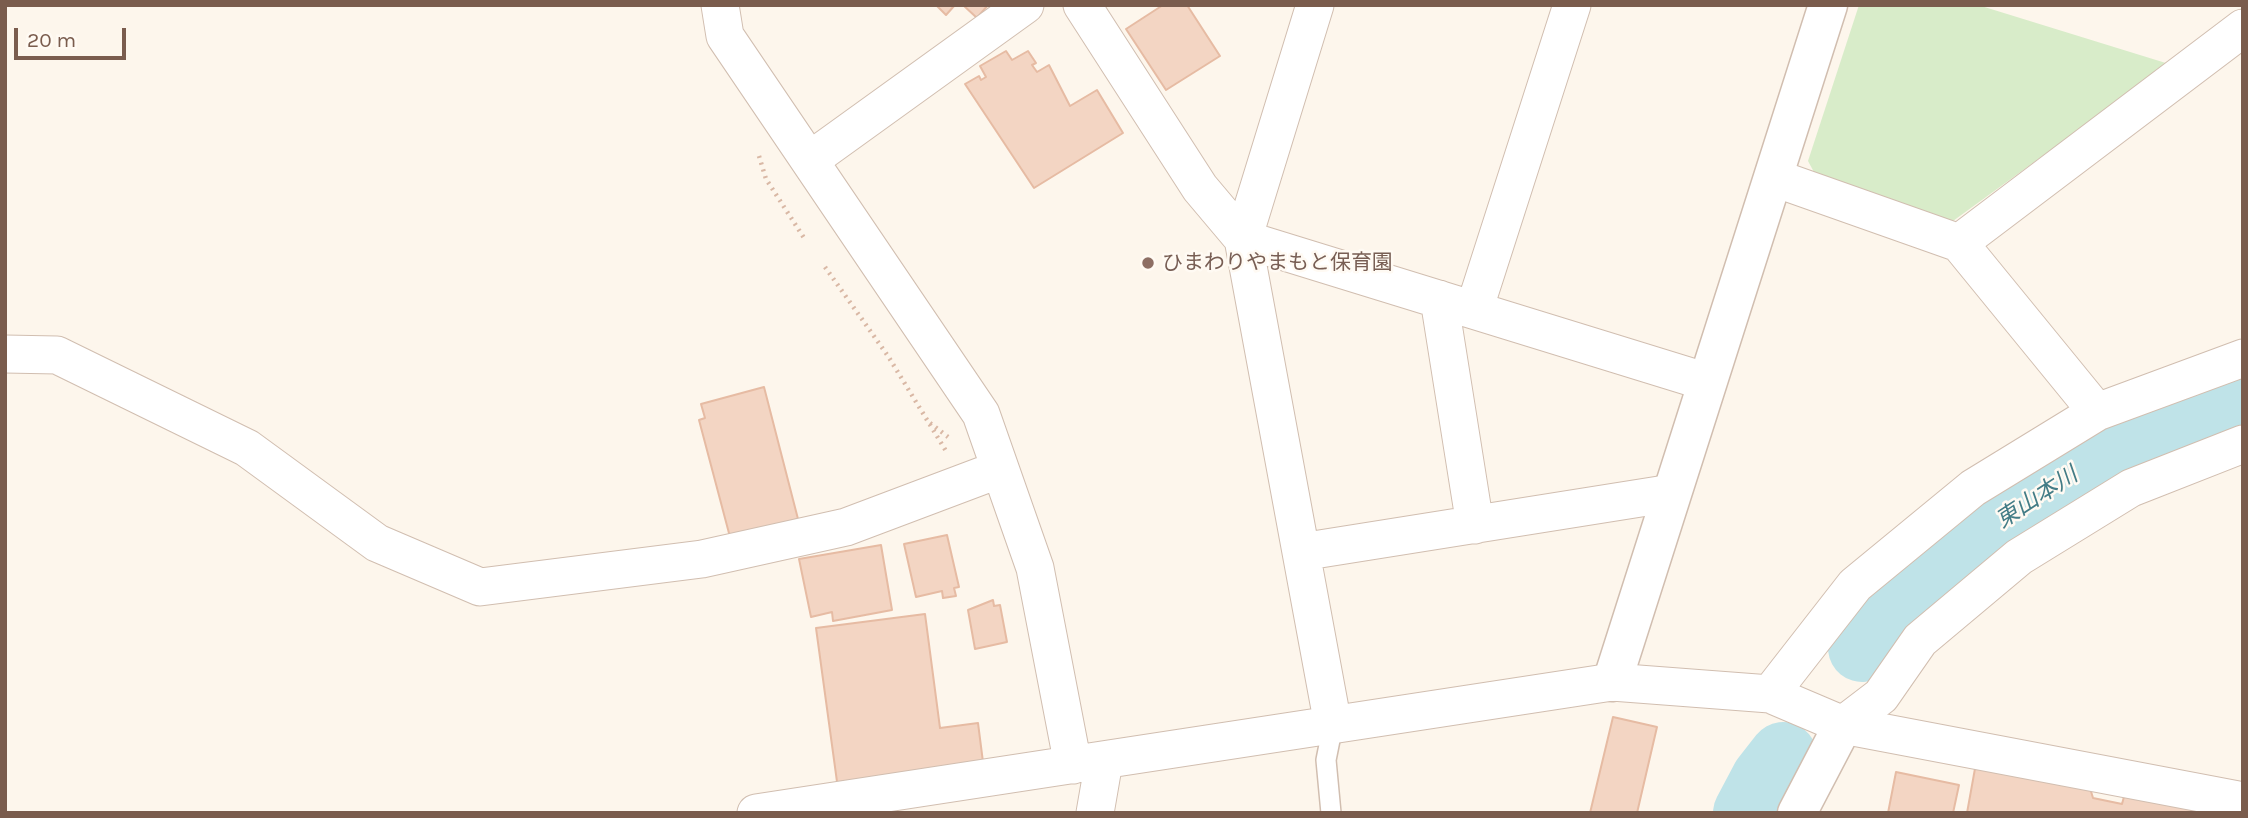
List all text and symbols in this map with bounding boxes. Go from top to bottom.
scale bar [18,14,130,58]
text: 20 m [27,28,76,52]
place label: ひまわりやまもと保育園 [1162,250,1393,276]
marker: ひまわりやまもと保育園 [1140,255,1156,271]
water label: 東山本川 [1991,461,2083,535]

